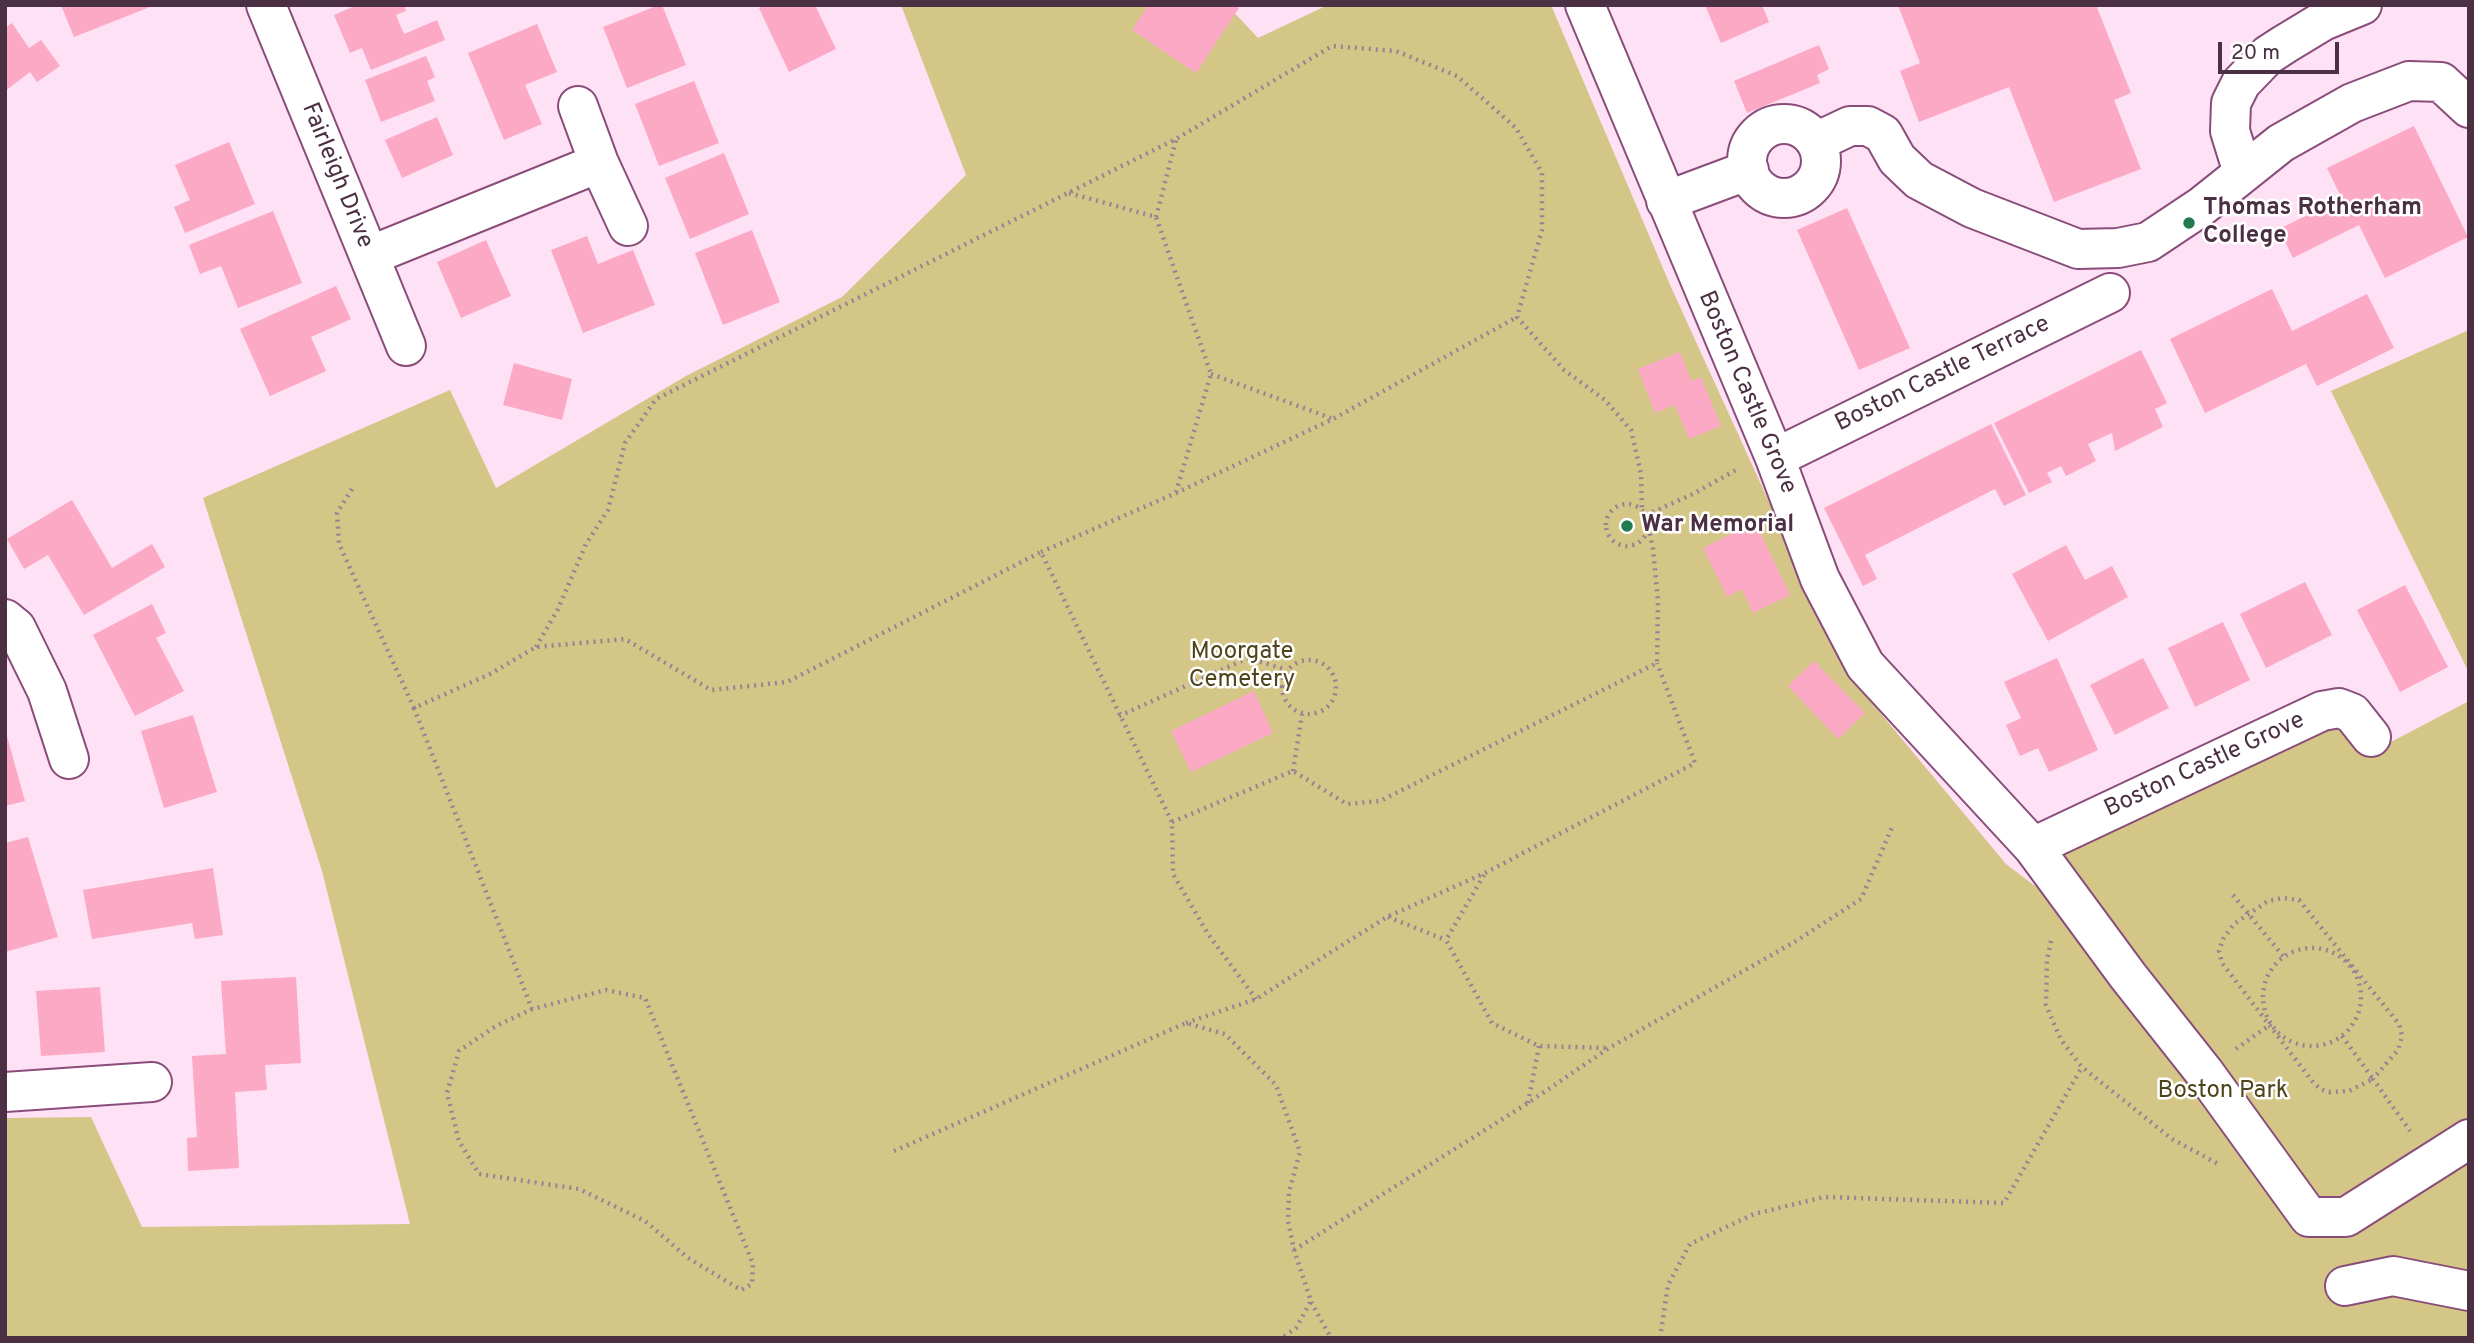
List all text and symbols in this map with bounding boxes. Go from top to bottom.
scale bar [2222,28,2343,72]
text: 20 m [2231,40,2280,67]
street label: Fairleigh Drive [294,99,378,253]
place label: Thomas Rotherham College [2203,195,2422,251]
marker: Thomas Rotherham College [2181,215,2197,231]
street label: Boston Castle Grove [1690,287,1802,499]
street label: Boston Castle Terrace [1831,311,2055,439]
place label: War Memorial [1641,512,1794,540]
marker: War Memorial [1619,518,1635,534]
park label: Moorgate Cemetery [1189,639,1295,695]
street label: Boston Castle Grove [2100,707,2310,825]
park label: Boston Park [2158,1078,2288,1106]

